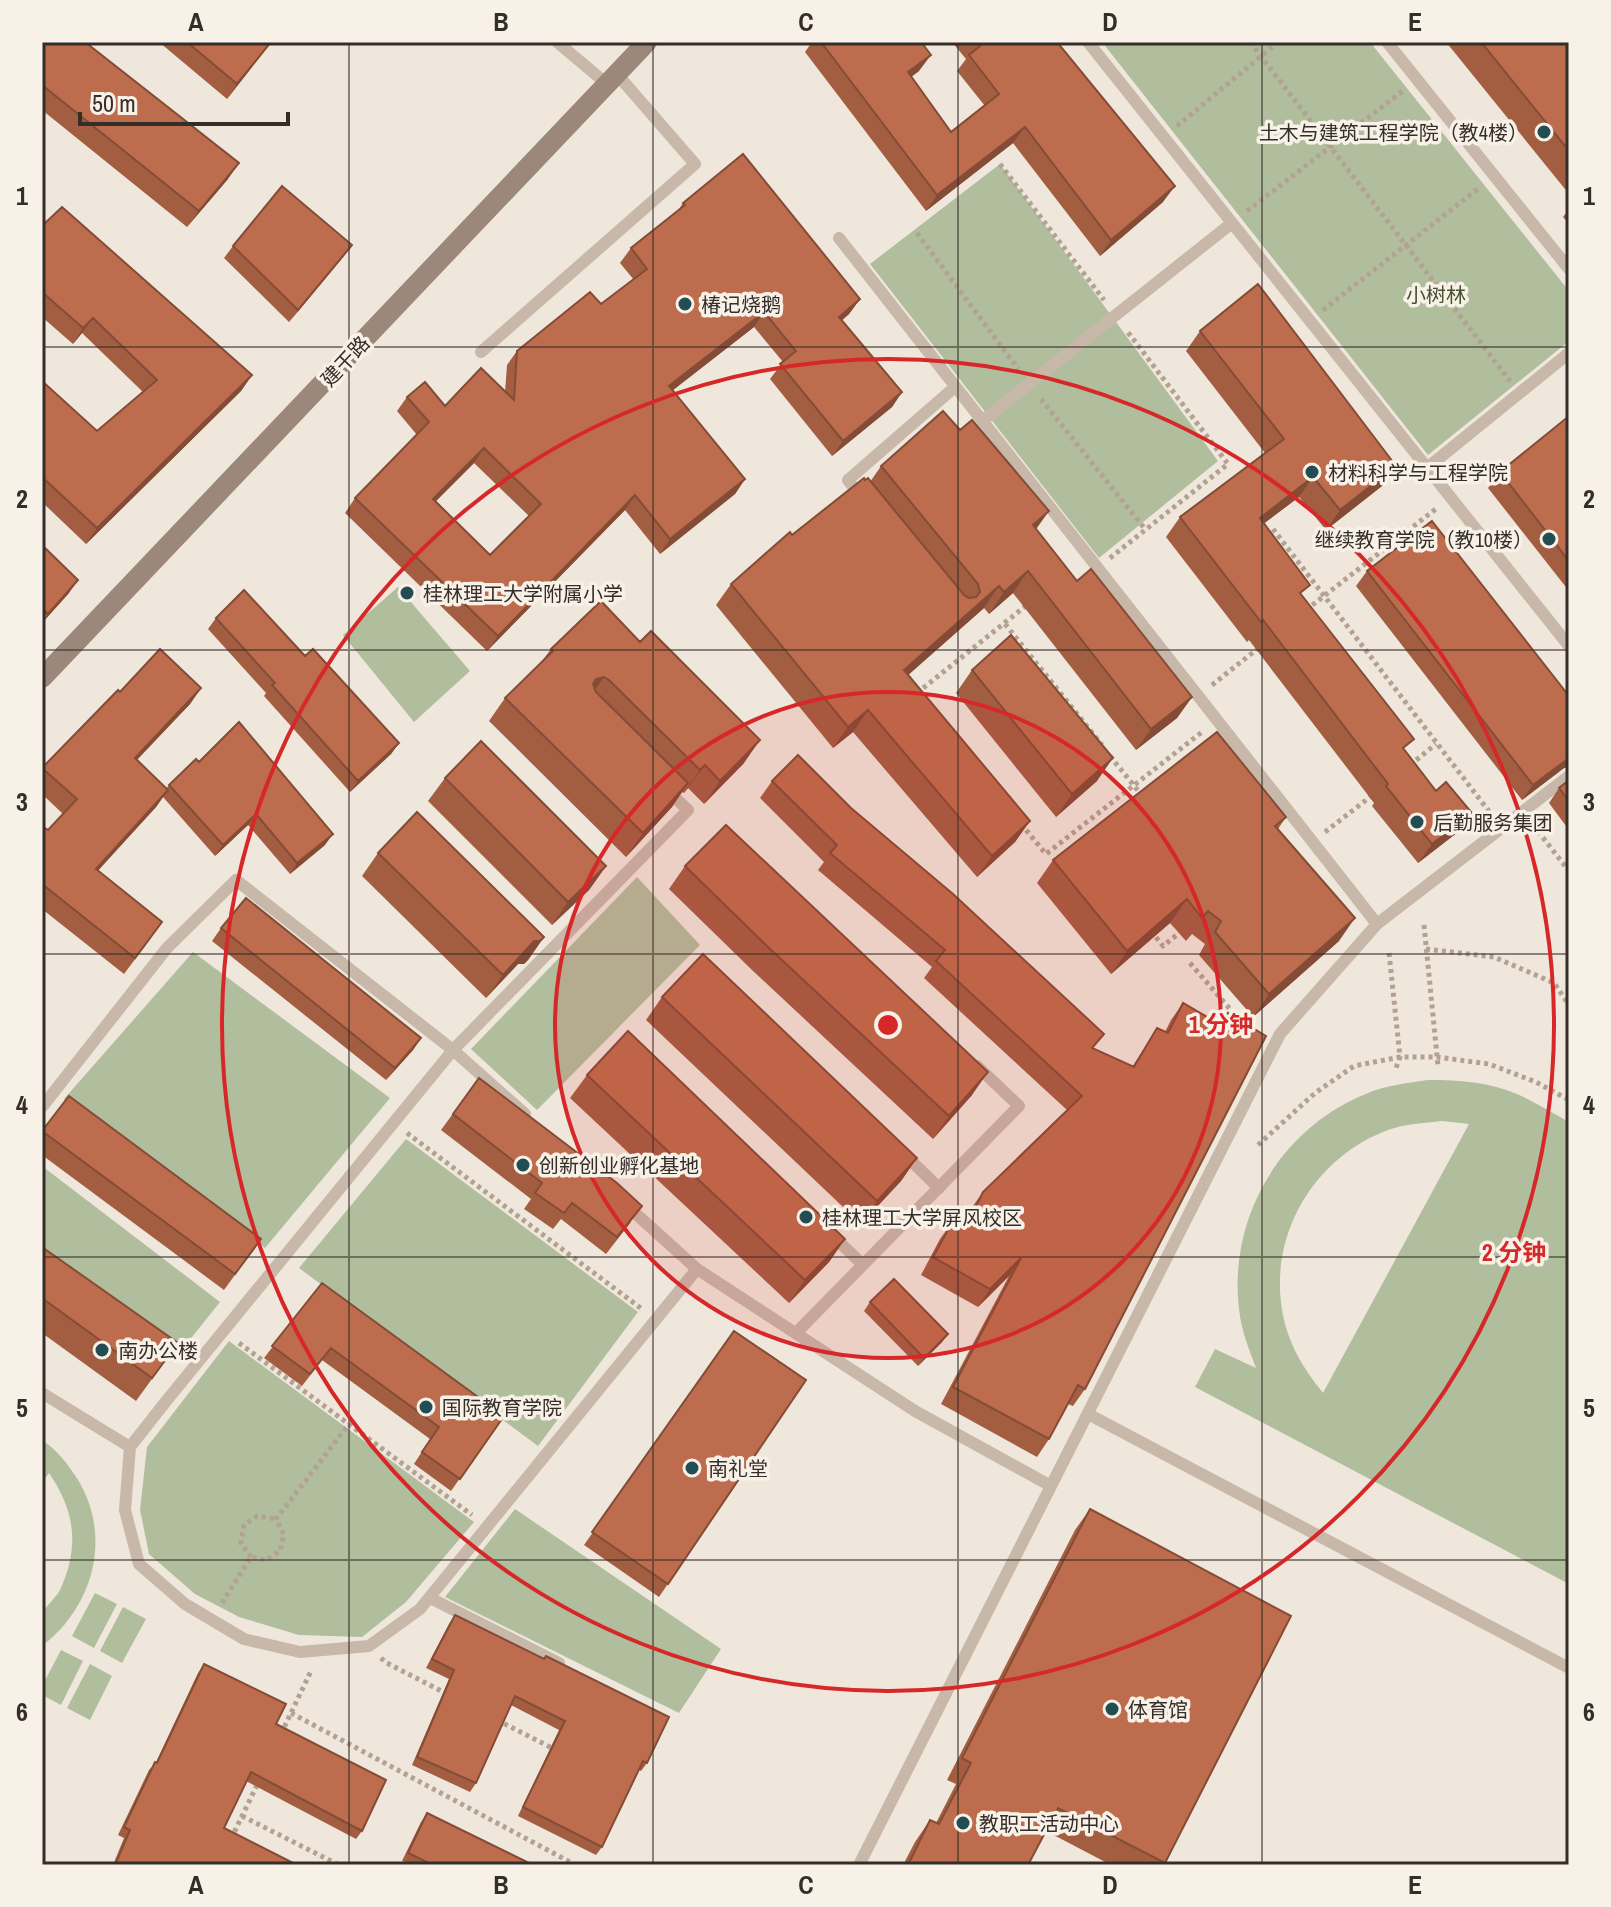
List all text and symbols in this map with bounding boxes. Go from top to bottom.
text: A [188,4,204,39]
text: B [493,4,509,39]
text: C [798,4,814,39]
text: D [1102,4,1118,39]
text: E [1408,4,1422,39]
scale bar [80,76,288,126]
text: 50 m [92,87,136,119]
place label: 土木与建筑工程学院（教4楼） [1259,119,1528,146]
marker: 土木与建筑工程学院（教4楼） [1535,123,1553,141]
text: 1 [16,178,28,213]
text: 1 [1583,178,1595,213]
park label: 小树林 [1406,281,1466,308]
place label: 椿记烧鹅 [701,291,781,318]
marker: 椿记烧鹅 [676,295,694,313]
street label: 建干路 [315,330,375,392]
place label: 材料科学与工程学院 [1328,459,1508,486]
marker: 材料科学与工程学院 [1303,463,1321,481]
text: 2 [16,481,28,516]
text: 2 [1583,481,1595,516]
place label: 继续教育学院（教10楼） [1315,526,1533,553]
marker: 继续教育学院（教10楼） [1540,530,1558,548]
place label: 桂林理工大学附属小学 [423,580,623,607]
marker: 桂林理工大学附属小学 [398,584,416,602]
text: 3 [16,784,28,819]
text: 3 [1583,784,1595,819]
place label: 后勤服务集团 [1433,809,1553,836]
marker: 后勤服务集团 [1408,813,1426,831]
text: 1 分钟 [1189,1008,1253,1040]
centre of rings [874,1011,902,1039]
text: 4 [16,1087,28,1122]
text: 4 [1583,1087,1595,1122]
place label: 创新创业孵化基地 [539,1152,699,1179]
marker: 创新创业孵化基地 [514,1156,532,1174]
place label: 桂林理工大学屏风校区 [822,1204,1022,1231]
marker: 桂林理工大学屏风校区 [797,1208,815,1226]
text: 2 分钟 [1482,1236,1546,1268]
place label: 南办公楼 [118,1337,198,1364]
marker: 南办公楼 [93,1341,111,1359]
text: 5 [16,1390,28,1425]
text: 5 [1583,1390,1595,1425]
place label: 国际教育学院 [442,1394,562,1421]
marker: 国际教育学院 [417,1398,435,1416]
place label: 南礼堂 [708,1455,768,1482]
marker: 南礼堂 [683,1459,701,1477]
text: 6 [16,1694,28,1729]
text: 6 [1583,1694,1595,1729]
place label: 体育馆 [1128,1696,1188,1723]
marker: 体育馆 [1103,1700,1121,1718]
place label: 教职工活动中心 [979,1810,1119,1837]
marker: 教职工活动中心 [954,1814,972,1832]
text: A [188,1867,204,1902]
text: B [493,1867,509,1902]
text: C [798,1867,814,1902]
text: D [1102,1867,1118,1902]
text: E [1408,1867,1422,1902]

